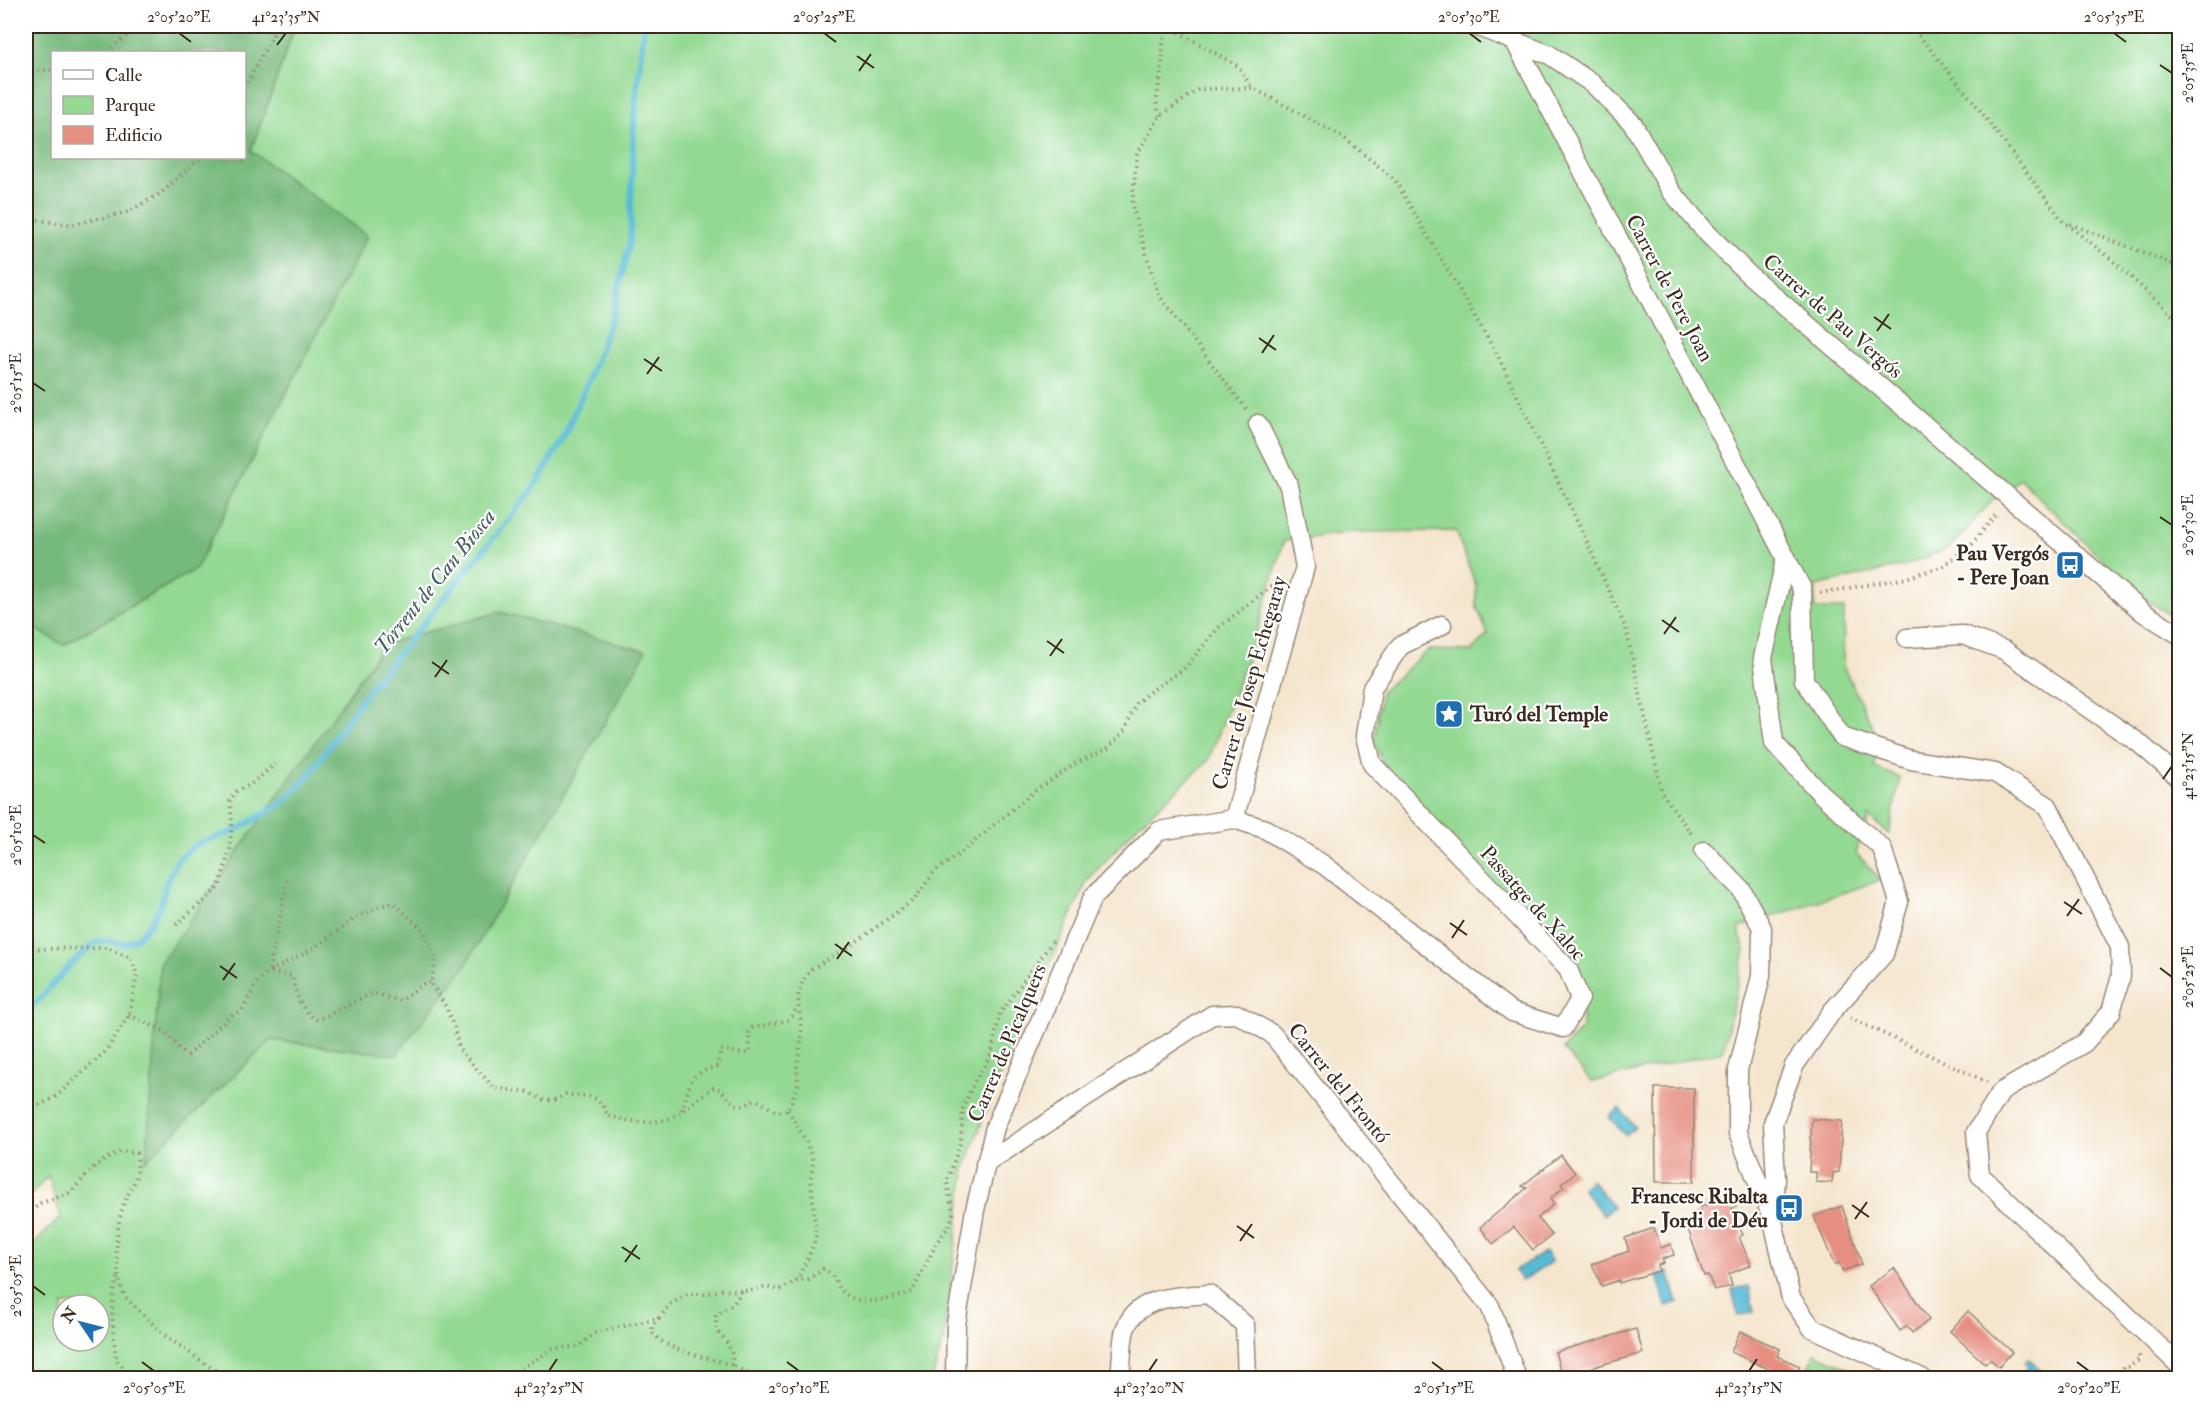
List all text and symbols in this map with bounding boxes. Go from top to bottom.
text: 2°05'20"E [147,8,211,27]
text: 41°23'35"N [252,8,321,27]
text: 2°05'25"E [793,8,855,27]
text: 2°05'30"E [1438,8,1500,27]
text: 2°05'35"E [2084,8,2145,27]
text: 2°05'35"E [2179,42,2198,103]
legend [51,51,246,159]
text: Calle [105,64,143,87]
text: Parque [105,94,156,117]
text: Edificio [105,124,162,147]
street label: Carrer de Pere Joan [1619,210,1720,367]
street label: Carrer de Pau Vergós [1757,248,1908,385]
text: 2°05'15"E [7,353,26,413]
text: 2°05'30"E [2179,494,2198,556]
water label: Torrent de Can Biosca [368,503,502,660]
place label: Pau Vergós - Pere Joan [1956,540,2049,591]
bus stop icon: Pau Vergós - Pere Joan [2054,549,2086,581]
street label: Carrer de Josep Echegaray [1206,572,1293,793]
place icon: Turó del Temple [1433,698,1465,730]
place label: Turó del Temple [1469,701,1608,728]
text: 41°23'15"N [2179,732,2198,800]
text: 2°05'10"E [7,804,26,866]
street label: Passatge de Xaloc [1474,840,1592,967]
text: 2°05'25"E [2179,946,2198,1008]
street label: Carrer de Picalquers [962,960,1053,1127]
street label: Carrer del Frontó [1282,1017,1396,1149]
place label: Francesc Ribalta - Jordi de Déu [1631,1183,1769,1234]
bus stop icon: Francesc Ribalta - Jordi de Déu [1773,1192,1805,1224]
text: 2°05'05"E [7,1254,26,1317]
north arrow [51,1293,111,1353]
text: N [57,1303,82,1327]
text: 2°05'05"E [123,1379,186,1398]
text: 41°23'25"N [514,1379,585,1398]
text: 2°05'10"E [768,1379,830,1398]
text: 41°23'20"N [1113,1379,1185,1398]
text: 2°05'15"E [1414,1379,1474,1398]
text: 41°23'15"N [1715,1379,1783,1398]
text: 2°05'20"E [2057,1379,2121,1398]

